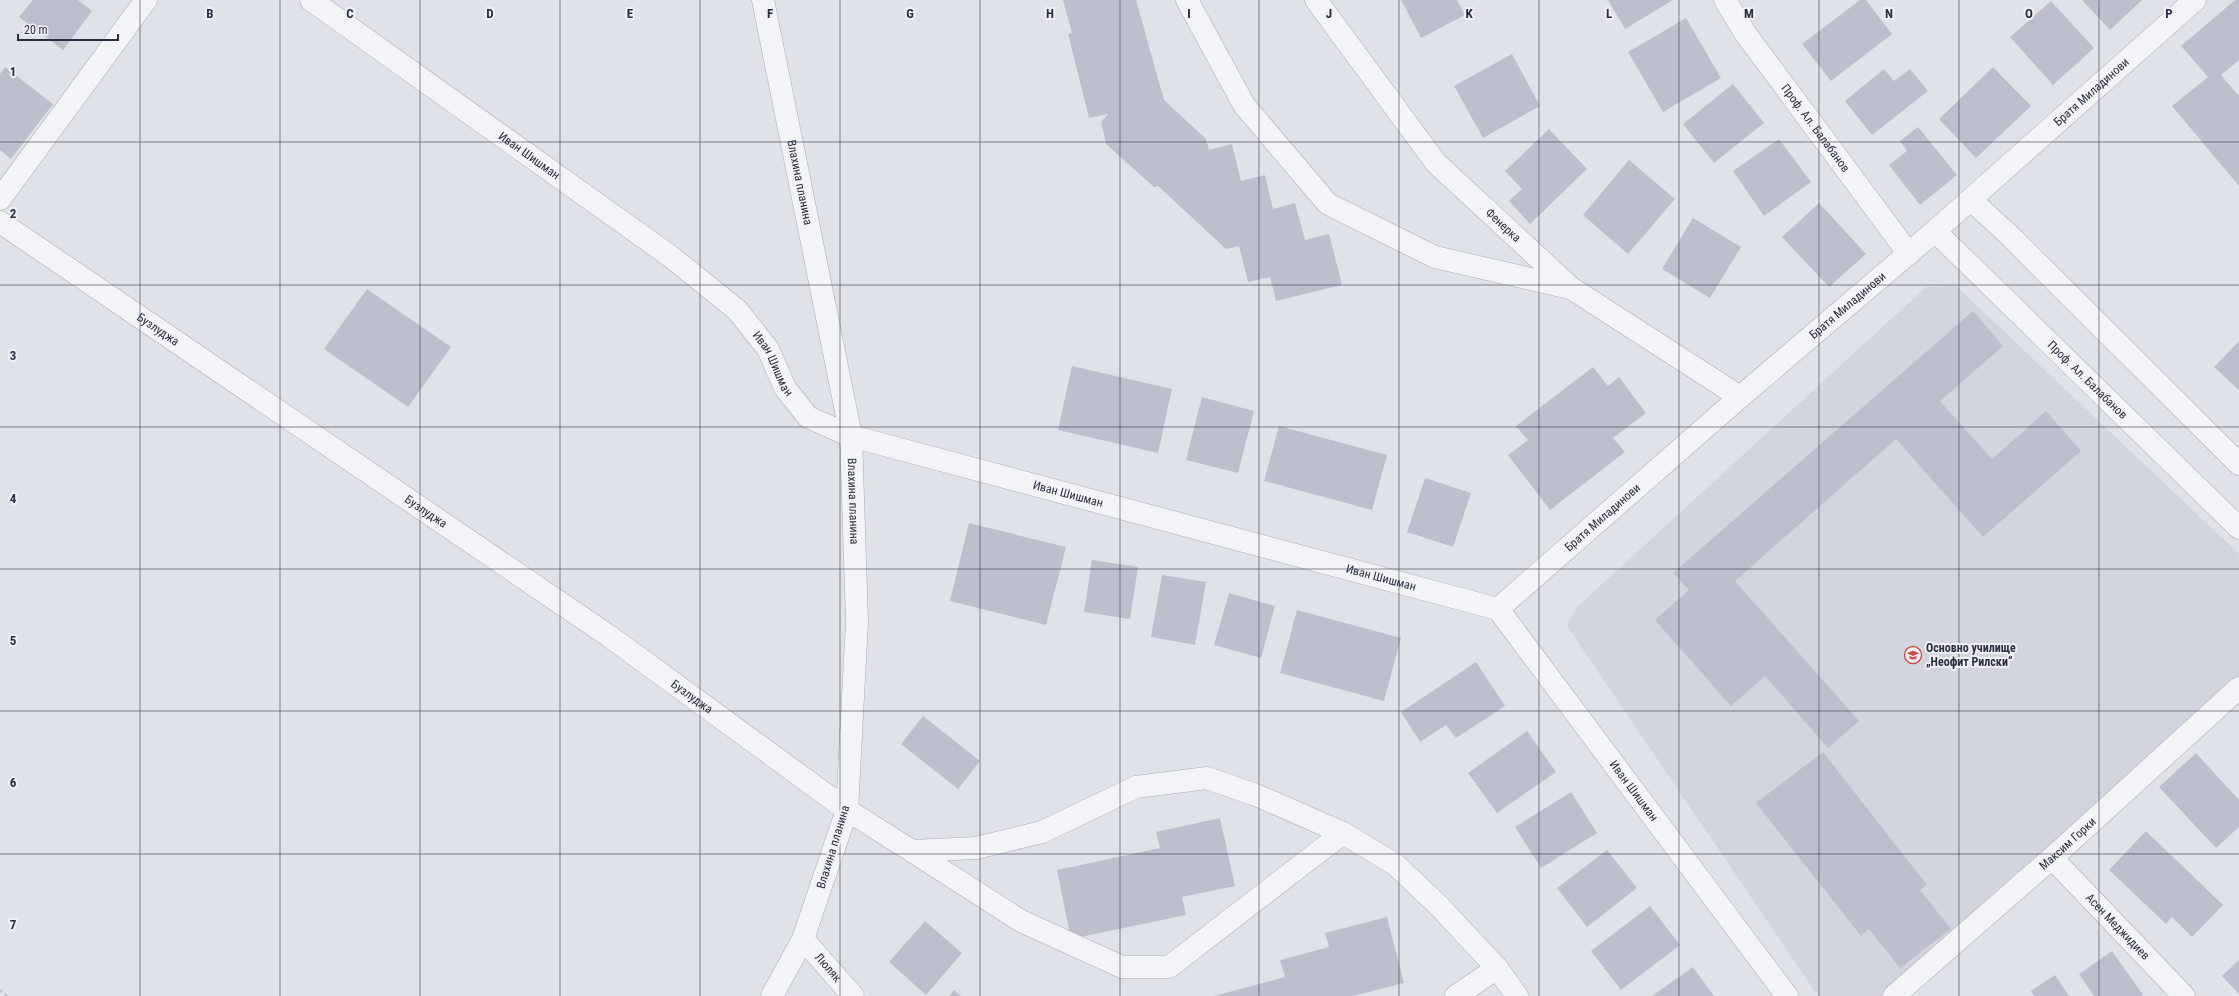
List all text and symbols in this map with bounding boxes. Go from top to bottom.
text: B [206,6,214,21]
text: C [346,6,354,21]
text: D [486,6,494,21]
text: E [627,6,634,21]
text: F [767,6,773,21]
text: G [906,6,914,21]
text: H [1046,6,1054,21]
text: I [1187,6,1191,21]
text: J [1326,6,1332,21]
text: K [1465,6,1473,21]
text: L [1606,6,1612,21]
text: M [1744,6,1754,21]
text: N [1885,6,1893,21]
text: O [2025,6,2033,21]
text: P [2165,6,2173,21]
scale bar [18,16,118,42]
text: 20 m [24,23,48,37]
street label: Братя Миладинови [2051,55,2132,129]
text: 1 [10,64,16,79]
street label: Проф. Ал. Балабанов [1778,81,1853,175]
street label: Иван Шишман [496,129,563,182]
street label: Влахина планина [784,139,815,226]
text: 2 [10,206,17,221]
street label: Фенерка [1483,206,1524,245]
street label: Братя Миладинови [1807,269,1889,342]
street label: Бузлуджа [134,310,182,349]
street label: Иван Шишман [750,328,796,399]
street label: Проф. Ал. Балабанов [2045,338,2130,422]
text: 3 [10,348,16,363]
street label: Влахина планина [845,458,862,545]
street label: Иван Шишман [1031,478,1105,510]
street label: Братя Миладинови [1562,481,1643,554]
text: 4 [10,491,17,506]
street label: Бузлуджа [402,492,450,531]
street label: Иван Шишман [1344,562,1418,594]
text: 5 [10,633,17,648]
place label: Основно училище „Неофит Рилски“ [1926,641,2016,669]
school or university icon: Основно училище „Неофит Рилски“ [1903,645,1923,665]
street label: Бузлуджа [668,677,716,716]
street label: Иван Шишман [1607,758,1661,824]
text: 6 [10,775,17,790]
street label: Влахина планина [814,803,852,890]
street label: Максим Горки [2037,815,2099,873]
street label: Асен Меджидиев [2083,891,2153,963]
text: 7 [10,917,17,932]
street label: Люляк [812,950,845,985]

